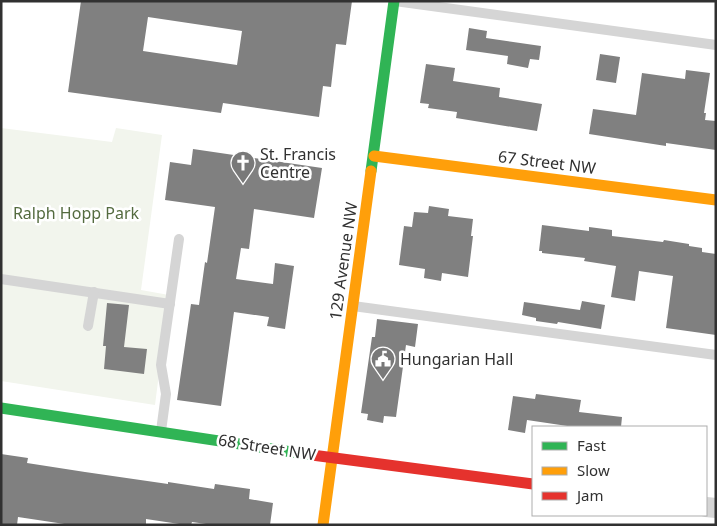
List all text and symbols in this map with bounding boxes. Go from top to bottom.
place label: St. Francis Centre [260,143,336,183]
street label: 67 Street NW [497,145,597,179]
church icon: St. Francis Centre [230,150,256,184]
street label: 129 Avenue NW [324,200,362,321]
park label: Ralph Hopp Park [13,202,140,224]
public building icon: Hungarian Hall [370,346,396,380]
place label: Hungarian Hall [400,348,513,370]
legend [532,426,707,516]
street label: 68 Street NW [217,428,317,466]
text: Fast [577,435,606,455]
text: Slow [577,460,610,480]
text: Jam [575,485,604,505]

